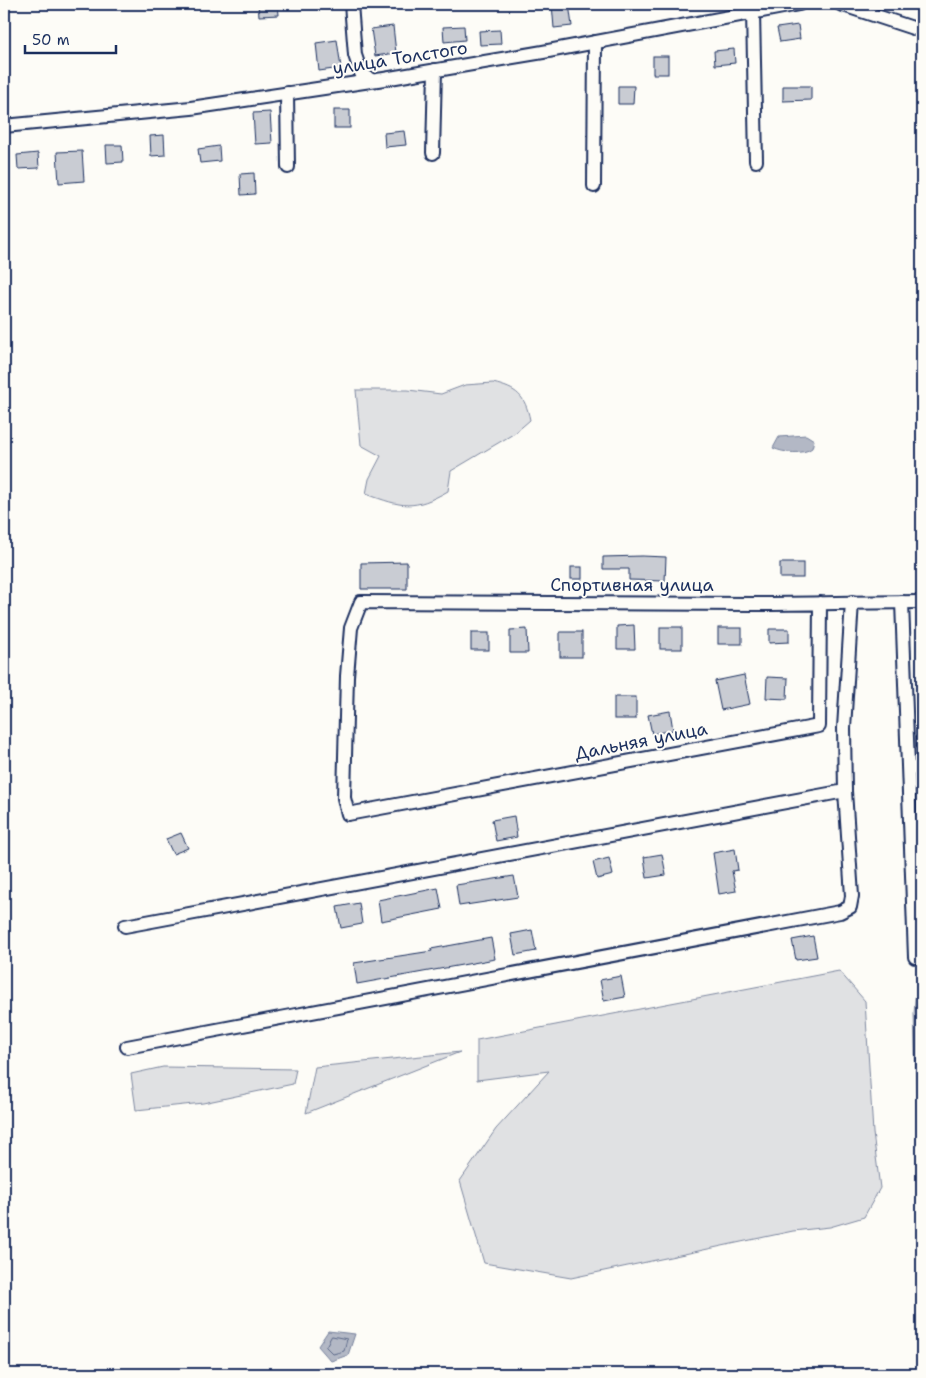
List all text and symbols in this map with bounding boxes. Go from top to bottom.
scale bar [25,22,116,54]
text: 50 m [32,30,70,50]
street label: улица Толстого [331,35,469,81]
street label: Спортивная улица [550,573,714,597]
street label: Дальняя улица [573,716,709,766]

